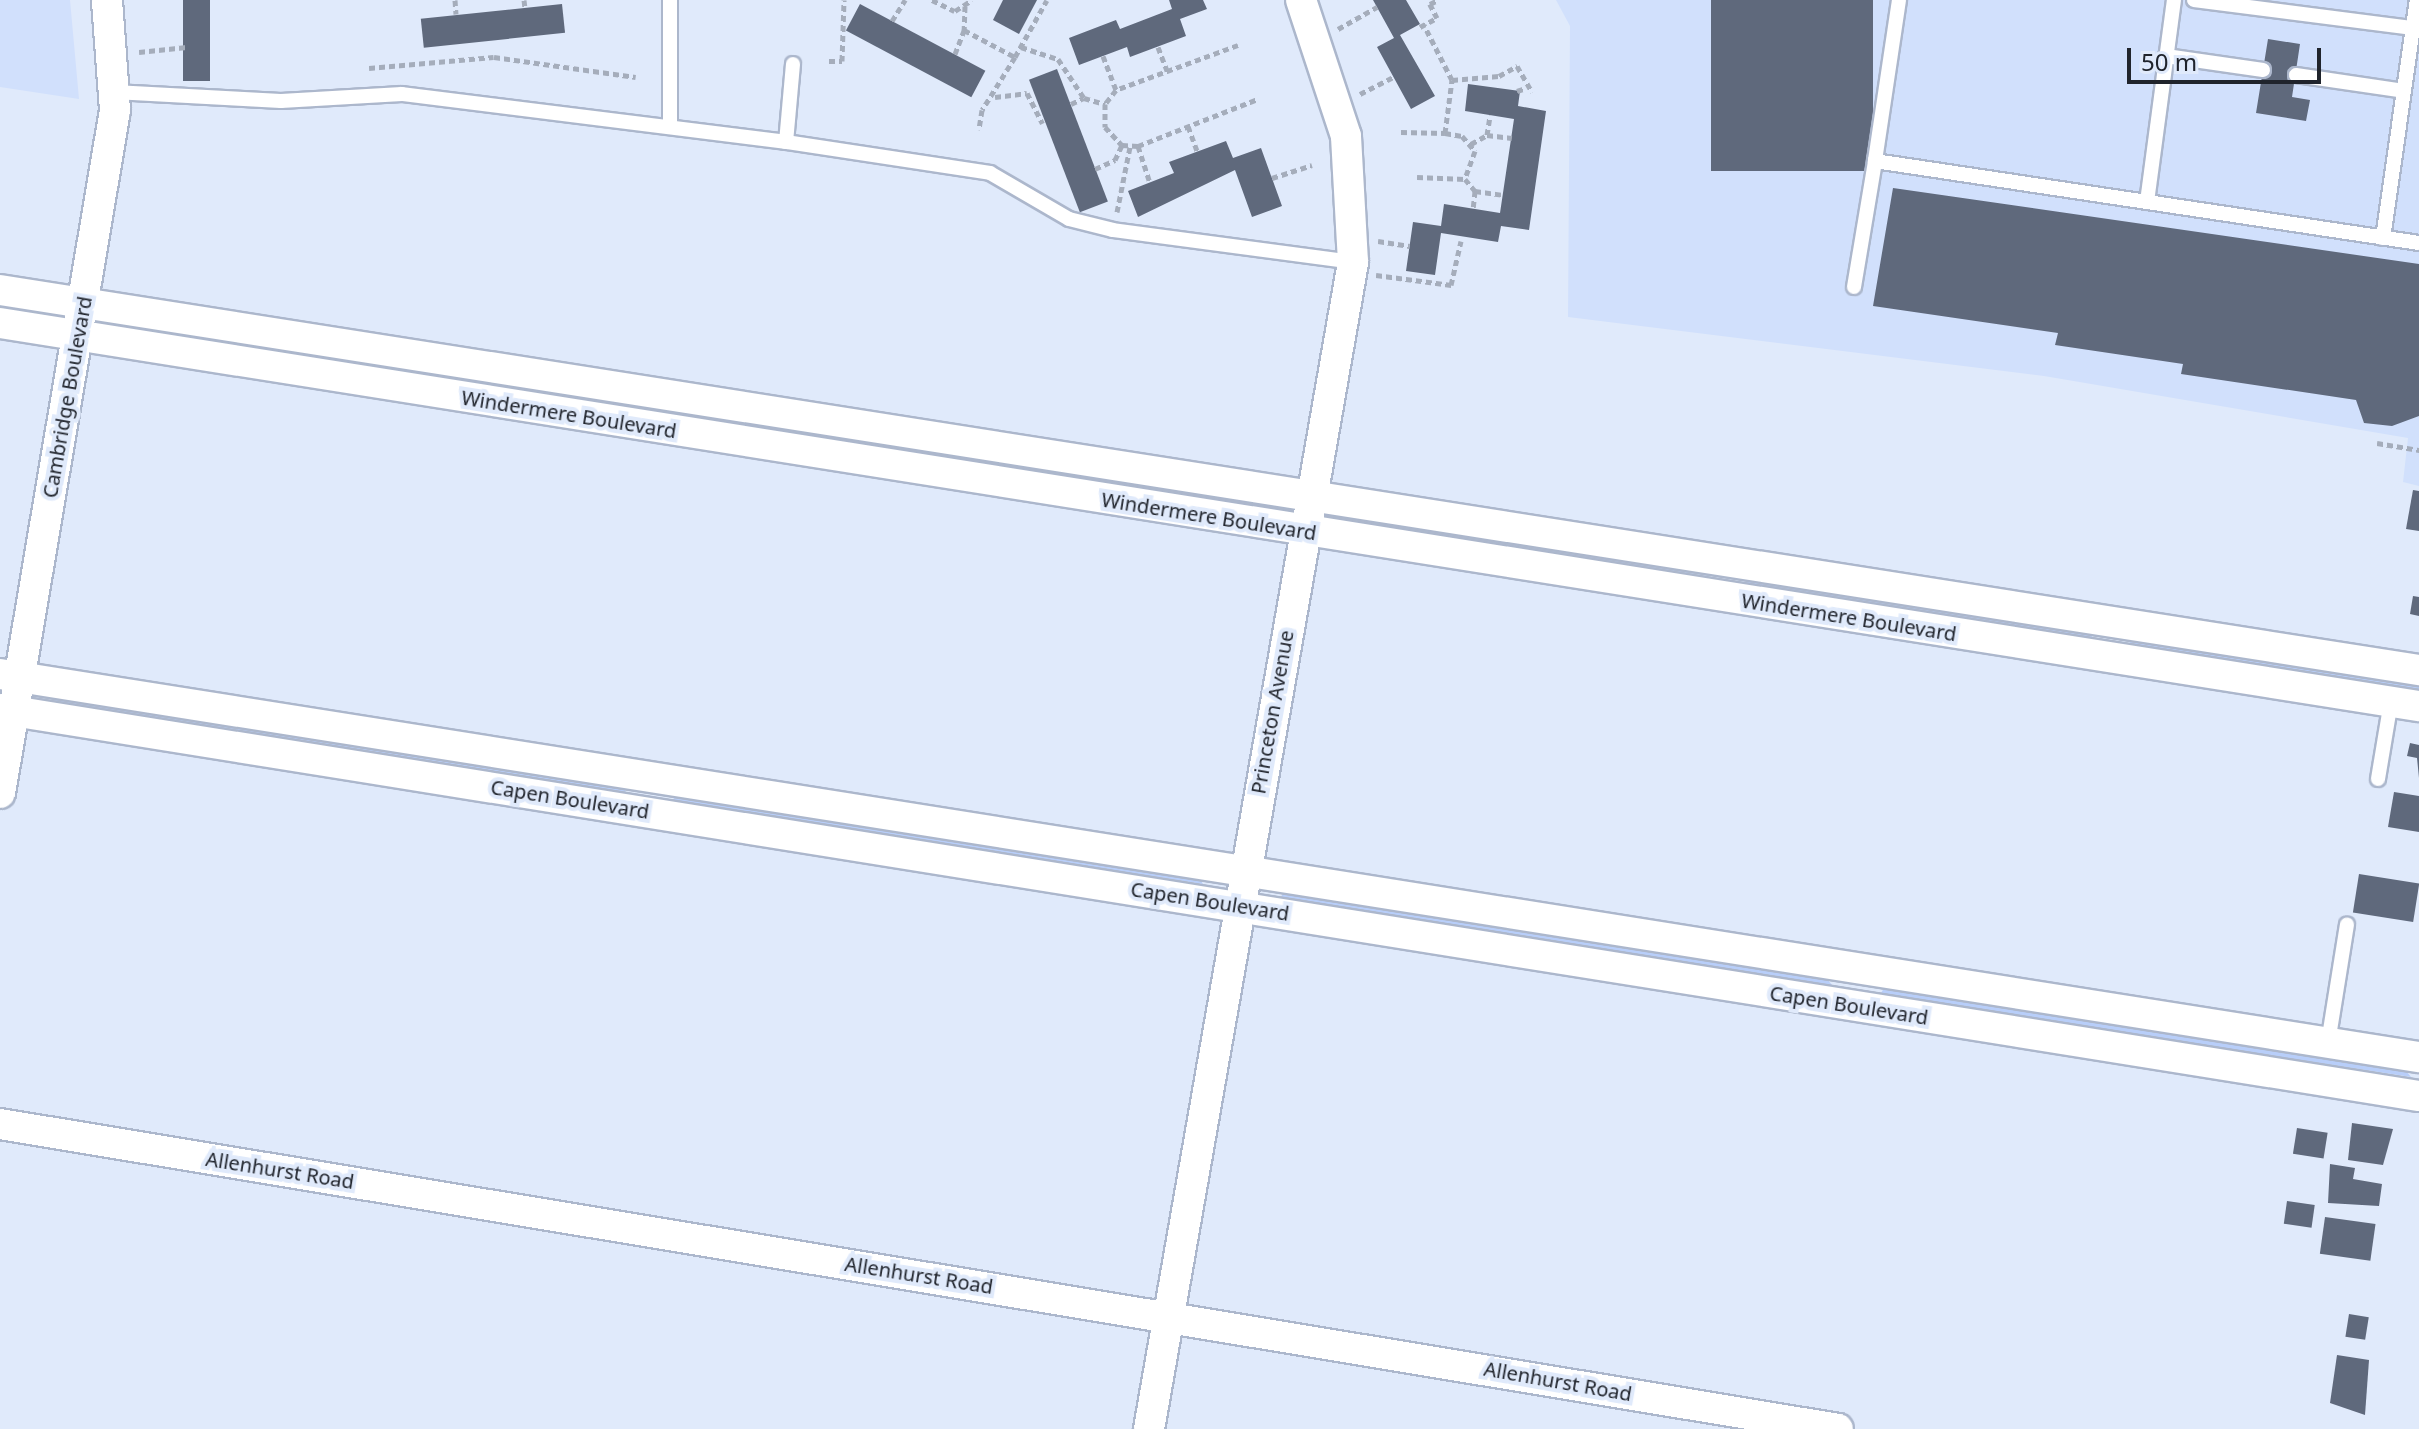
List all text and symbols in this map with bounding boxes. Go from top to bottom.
scale bar [2131,32,2325,82]
text: 50 m [2141,45,2197,78]
street label: Cambridge Boulevard [37,294,97,500]
street label: Windermere Boulevard [460,385,678,443]
street label: Windermere Boulevard [1100,487,1318,545]
street label: Windermere Boulevard [1740,588,1958,646]
street label: Princeton Avenue [1246,628,1298,796]
street label: Capen Boulevard [489,775,651,823]
street label: Capen Boulevard [1129,877,1291,925]
street label: Capen Boulevard [1768,981,1930,1029]
street label: Allenhurst Road [204,1146,356,1194]
street label: Allenhurst Road [843,1251,995,1299]
street label: Allenhurst Road [1482,1356,1634,1406]

